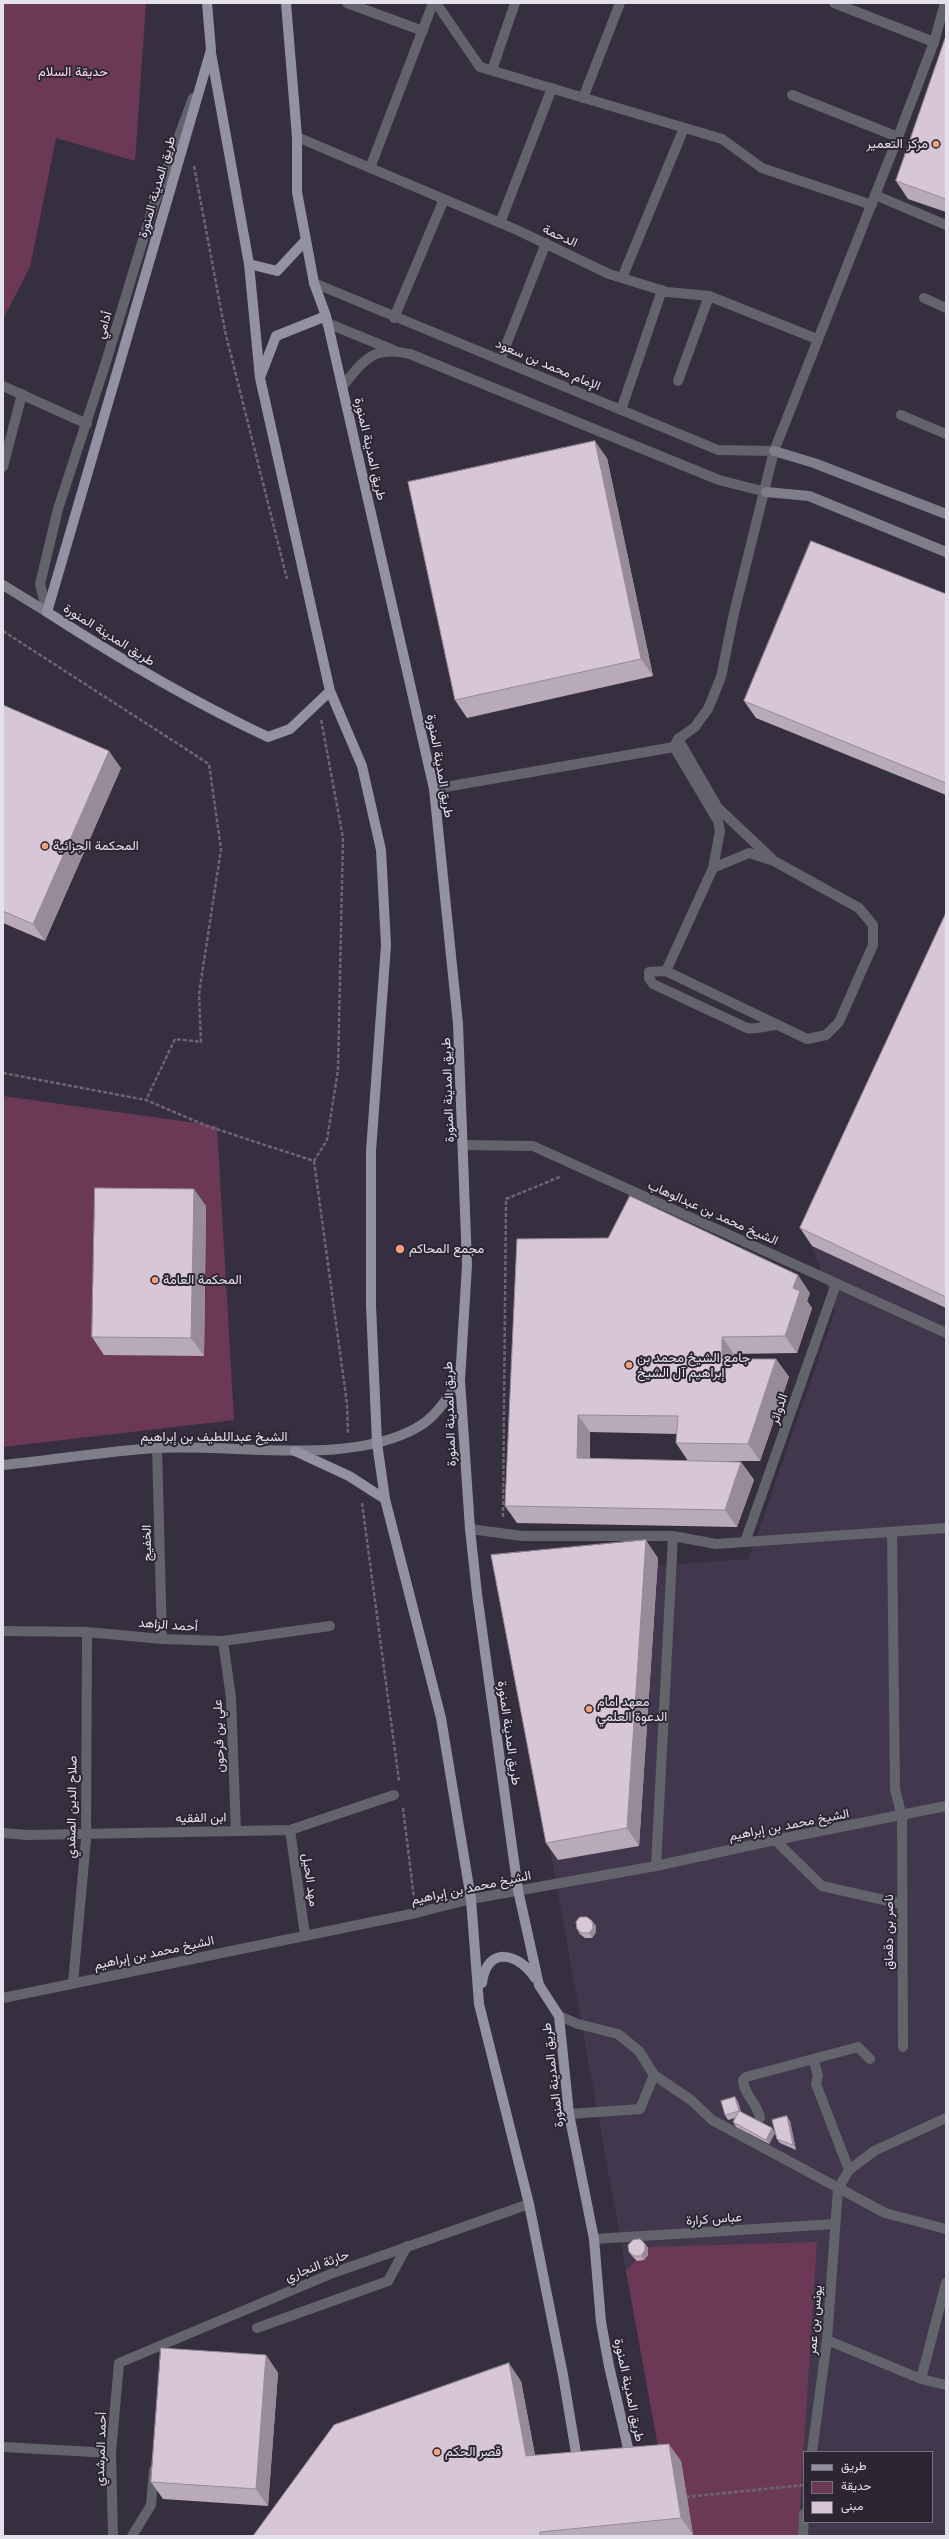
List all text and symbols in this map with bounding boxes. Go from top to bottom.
park label: حديقة السلام [38,64,108,80]
street label: طريق المدينة المنورة [135,134,179,240]
place label: مركز التعمير [866,136,928,152]
marker: مركز التعمير [931,139,941,149]
street label: الدحمة [540,221,580,251]
street label: أدامي [92,309,116,341]
street label: الإمام محمد بن سعود [493,336,603,394]
street label: طريق المدينة المنورة [351,396,389,502]
street label: طريق المدينة المنورة [60,601,158,669]
street label: طريق المدينة المنورة [423,713,457,819]
place label: المحكمة الجزائية [53,838,139,854]
marker: المحكمة الجزائية [40,841,50,851]
street label: طريق المدينة المنورة [438,1037,458,1143]
street label: الشيخ محمد بن عبدالوهاب [645,1177,781,1249]
place label: مجمع المحاكم [409,1241,484,1257]
marker: مجمع المحاكم [394,1243,406,1255]
place label: المحكمة العامة [163,1272,242,1288]
marker: المحكمة العامة [150,1275,160,1285]
place label: جامع الشيخ محمد بن إبراهيم آل الشيخ [637,1350,750,1381]
marker: جامع الشيخ محمد بن إبراهيم آل الشيخ [624,1360,634,1370]
street label: طريق المدينة المنورة [440,1361,460,1467]
street label: الدوائر [767,1392,791,1426]
street label: الشيخ عبداللطيف بن إبراهيم [141,1429,287,1445]
street label: الخفيج [139,1525,155,1561]
street label: أحمد الزاهد [138,1615,198,1635]
street label: طريق المدينة المنورة [494,1680,524,1786]
place label: معهد امام الدعوة العلمي [597,1694,667,1725]
street label: علي بن فرحون [210,1699,228,1773]
marker: معهد امام الدعوة العلمي [584,1704,594,1714]
street label: صلاح الدين الصفدي [63,1755,81,1859]
street label: الشيخ محمد بن إبراهيم [727,1806,851,1844]
street label: ابن الفقيه [175,1810,227,1826]
street label: مهد الحيل [299,1852,321,1908]
street label: الشيخ محمد بن إبراهيم [410,1868,532,1908]
street label: ناصر بن دقماق [881,1894,897,1970]
street label: الشيخ محمد بن إبراهيم [93,1933,215,1973]
street label: طريق المدينة المنورة [539,2022,567,2128]
street label: عباس كرارة [685,2209,743,2229]
street label: حارثة النجاري [283,2247,351,2285]
street label: يونس بن عمر [804,2284,826,2356]
street label: طريق المدينة المنورة [610,2337,648,2443]
street label: أحمد المرشدي [92,2412,110,2486]
place label: قصر الحكم [445,2444,501,2460]
marker: قصر الحكم [432,2447,442,2457]
legend [803,2451,933,2523]
text: طريق [841,2458,866,2473]
text: حديقة [841,2478,871,2493]
text: مبنى [841,2498,863,2513]

